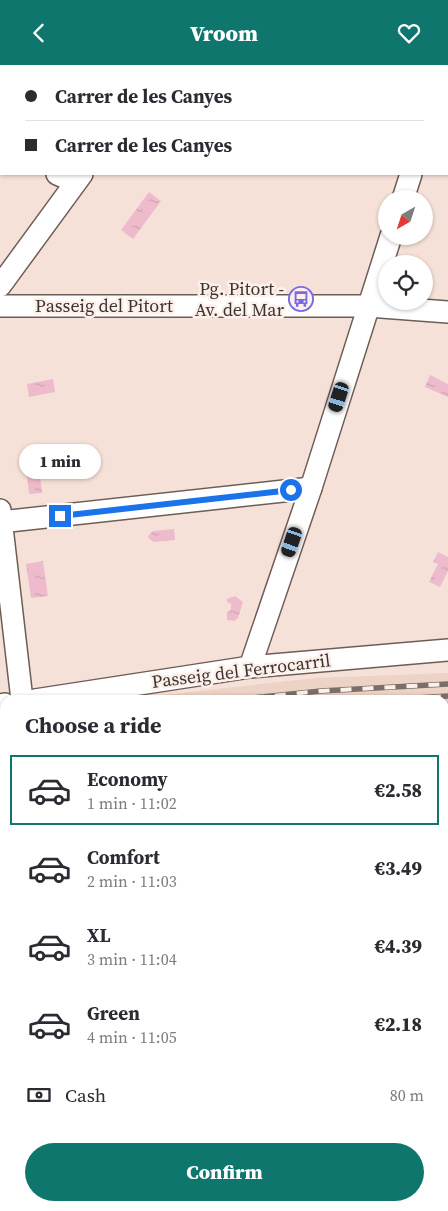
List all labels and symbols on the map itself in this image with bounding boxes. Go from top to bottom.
north arrow [378,190,432,245]
place label: Pg. Pitort - Av. del Mar [195,276,284,322]
bus stop icon: Pg. Pitort - Av. del Mar [288,286,314,312]
street label: Passeig del Pitort [35,293,173,318]
car [327,380,350,414]
callout: 1 min [19,443,101,479]
route start [280,479,302,501]
route end [49,505,71,527]
car [280,525,303,559]
street label: Passeig del Ferrocarril [150,647,332,694]

